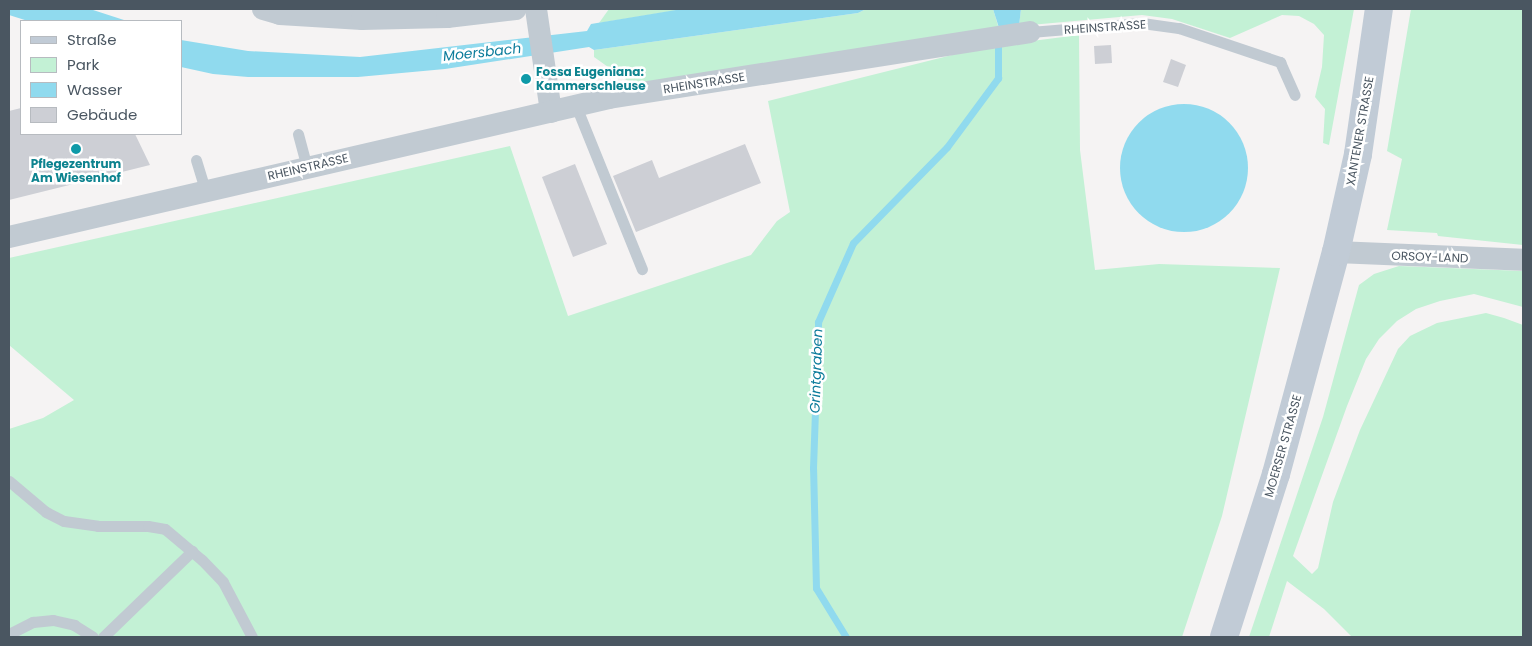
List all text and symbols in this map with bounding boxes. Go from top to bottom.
street label: RHEINSTRASSE [1063,17,1147,37]
legend [20,20,182,135]
text: Straße [67,29,117,50]
water label: Moersbach [442,40,522,64]
text: Park [67,54,99,75]
place label: Fossa Eugeniana: Kammerschleuse [536,65,646,93]
street label: RHEINSTRASSE [662,69,746,97]
marker: Fossa Eugeniana: Kammerschleuse [520,73,532,85]
street label: XANTENER STRASSE [1343,75,1377,187]
text: Wasser [67,79,122,100]
text: Gebäude [67,104,137,125]
marker: Pflegezentrum Am Wiesenhof [70,143,82,155]
street label: RHEINSTRASSE [266,151,350,183]
place label: Pflegezentrum Am Wiesenhof [31,157,121,185]
street label: ORSOY-LAND [1391,248,1469,266]
water label: Grintgraben [806,328,826,414]
street label: MOERSER STRASSE [1261,393,1305,499]

